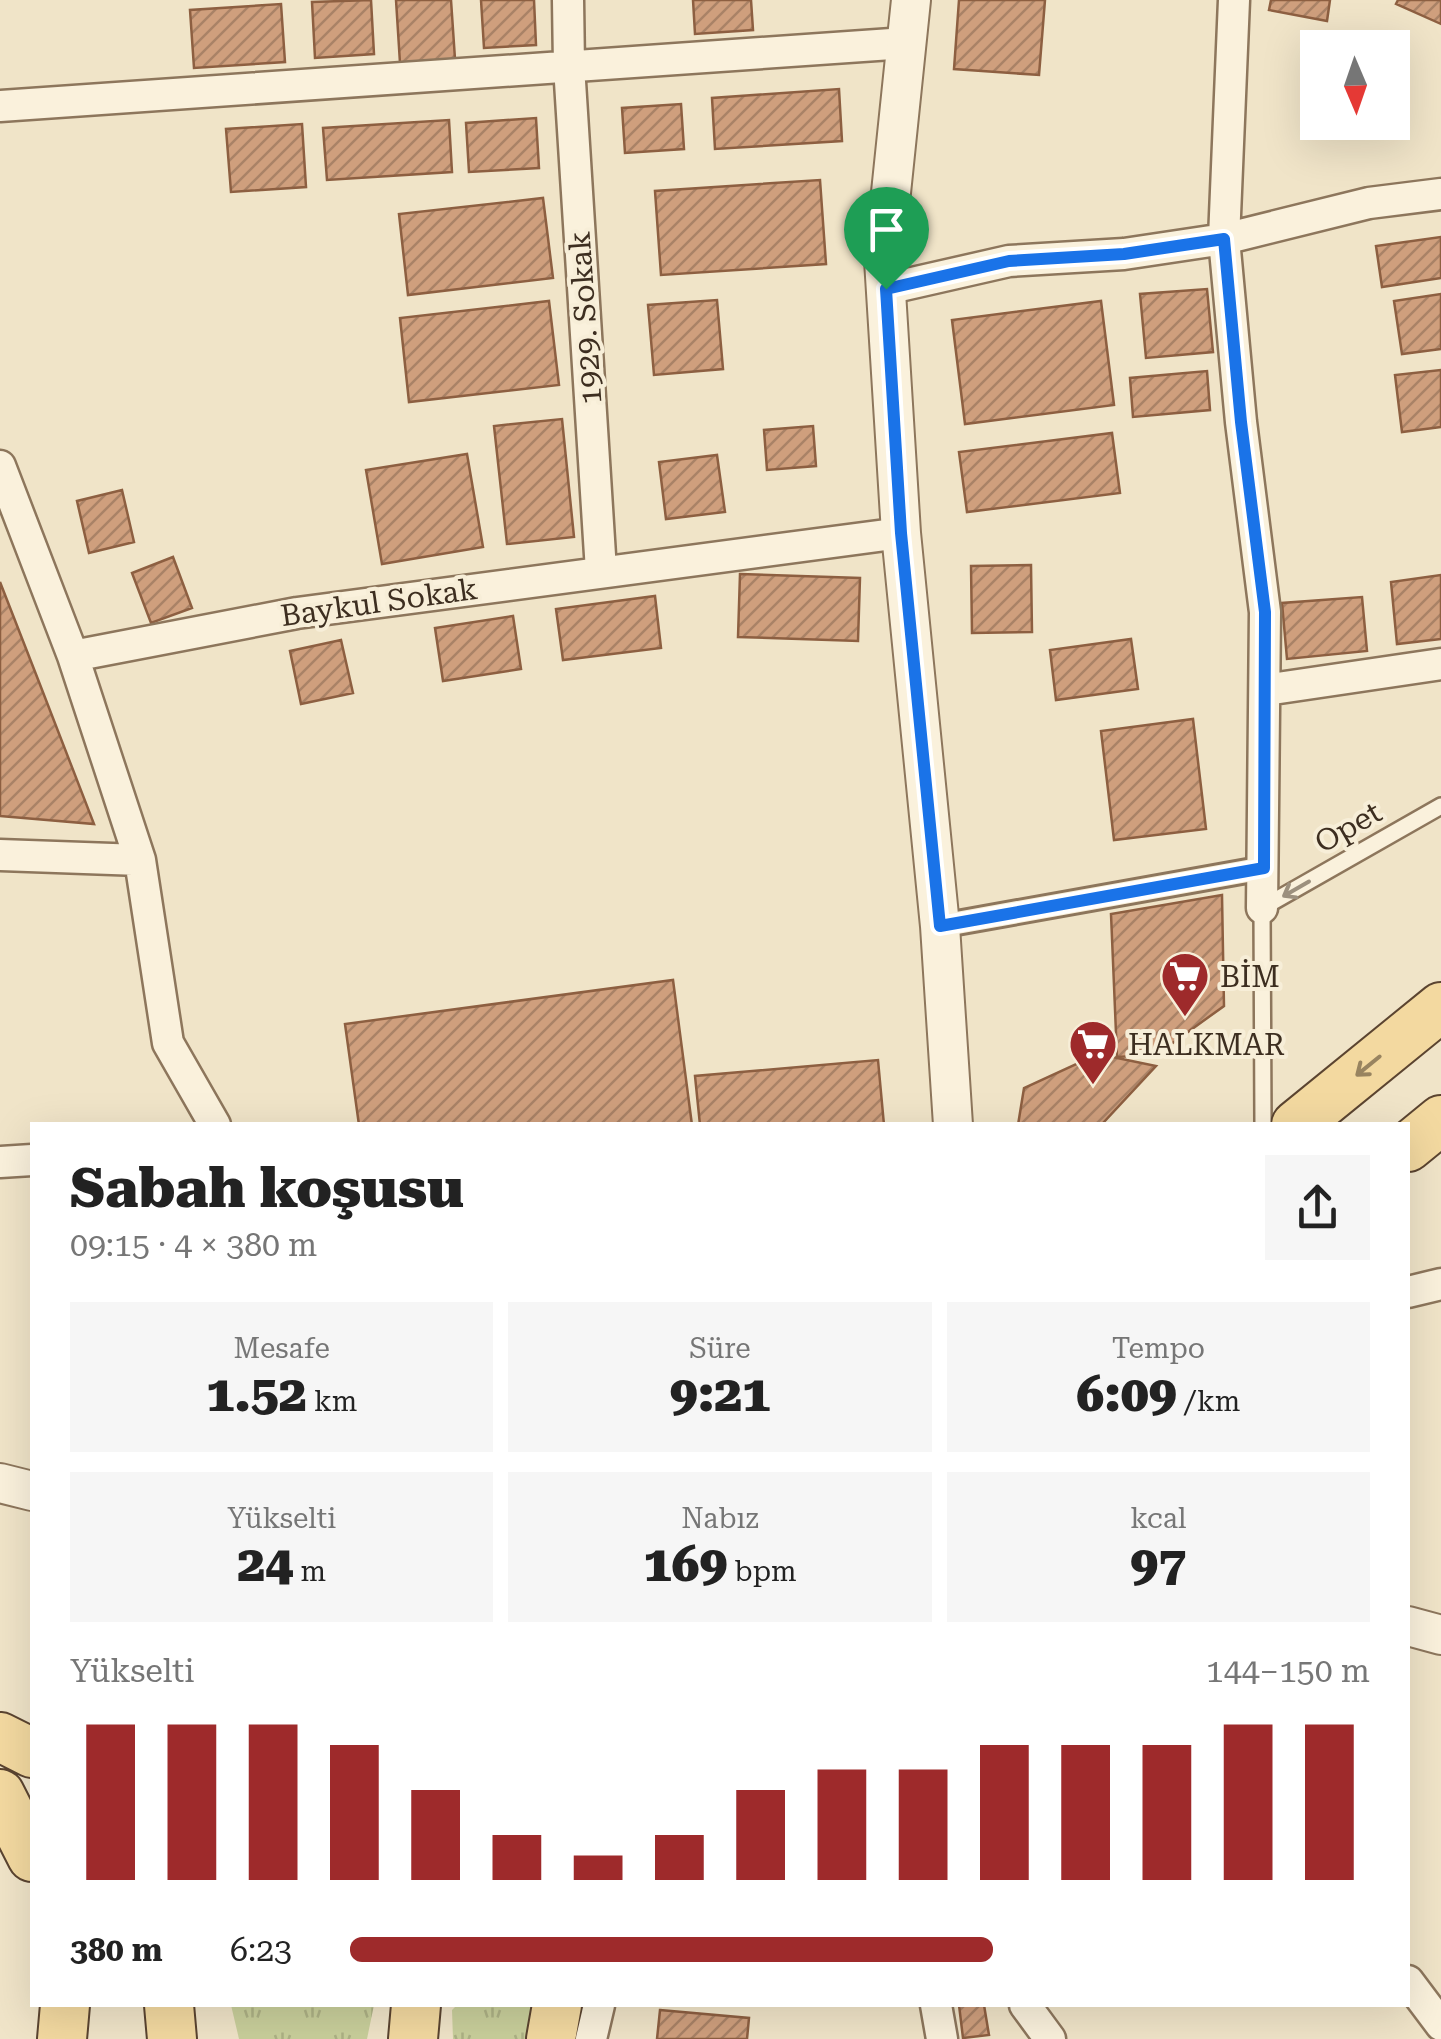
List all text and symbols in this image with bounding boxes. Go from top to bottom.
north arrow [1300,30,1410,140]
map controls [1300,30,1410,140]
pin [844,187,929,290]
icon: arrive [859,202,914,257]
street label: 1929. Sokak [561,230,609,406]
street label: Baykul Sokak [278,571,480,633]
street label: Opet [1308,794,1388,860]
one-way arrow [1282,879,1311,899]
supermarket icon: BİM [1159,950,1211,1018]
place label: BİM [1220,959,1280,994]
supermarket icon: HALKMAR [1067,1018,1119,1086]
place label: HALKMAR [1128,1027,1285,1062]
one-way arrow [1356,1055,1382,1077]
button: share [1265,1155,1370,1260]
text: Sabah koşusu [70,1156,464,1220]
text: 09:15 · 4 × 380 m [70,1226,317,1264]
text: Mesafe [234,1332,330,1365]
text: Süre [689,1332,751,1365]
text: Tempo [1112,1332,1205,1365]
text: 1.52 [206,1365,307,1423]
text: 9:21 [670,1365,770,1423]
text: 6:09 [1076,1365,1177,1423]
text: km [307,1385,357,1418]
text: /km [1177,1385,1240,1418]
text: Yükselti [227,1502,336,1535]
text: Nabız [681,1502,759,1535]
text: kcal [1130,1502,1187,1535]
text: 24 [237,1535,293,1593]
text: 169 [643,1535,727,1593]
text: 97 [1130,1535,1186,1593]
text: m [293,1555,326,1588]
text: bpm [727,1555,796,1588]
text: Yükselti [70,1652,195,1690]
text: 144–150 m [1206,1652,1370,1690]
text: 380 m [70,1931,163,1969]
text: 6:23 [230,1931,292,1969]

